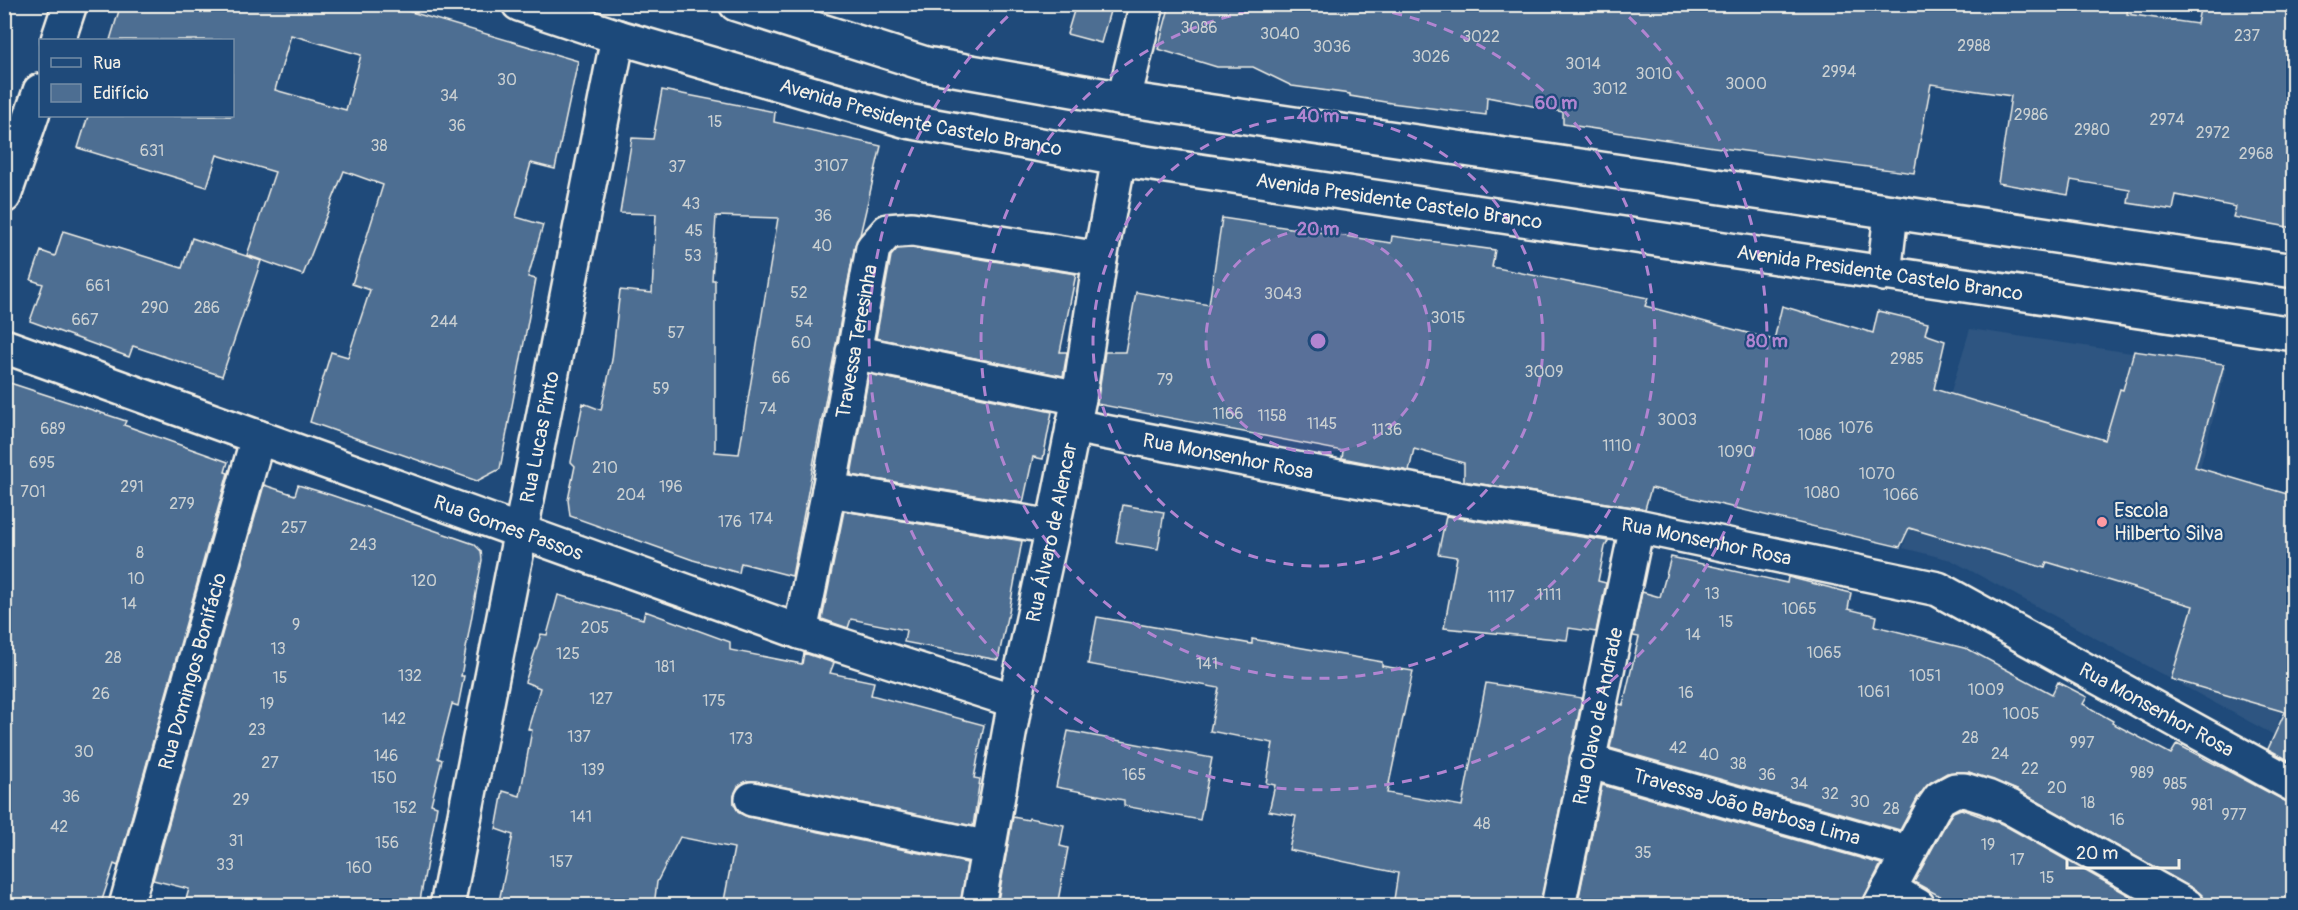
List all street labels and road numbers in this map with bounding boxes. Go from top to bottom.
street label: Avenida Presidente Castelo Branco [777,73,1064,162]
street label: Avenida Presidente Castelo Branco [1254,168,1544,235]
street label: Avenida Presidente Castelo Branco [1735,239,2025,307]
street label: Travessa Teresinha [830,262,883,421]
street label: Rua Lucas Pinto [515,369,565,505]
street label: Rua Monsenhor Rosa [1141,428,1315,485]
street label: Rua Álvaro de Alencar [1021,440,1083,625]
street label: Rua Gomes Passos [430,489,586,566]
street label: Rua Monsenhor Rosa [1620,512,1794,571]
street label: Rua Domingos Bonifácio [153,570,232,772]
street label: Rua Olavo de Andrade [1567,625,1629,807]
street label: Rua Monsenhor Rosa [2075,657,2238,763]
street label: Travessa João Barbosa Lima [1630,763,1863,851]

